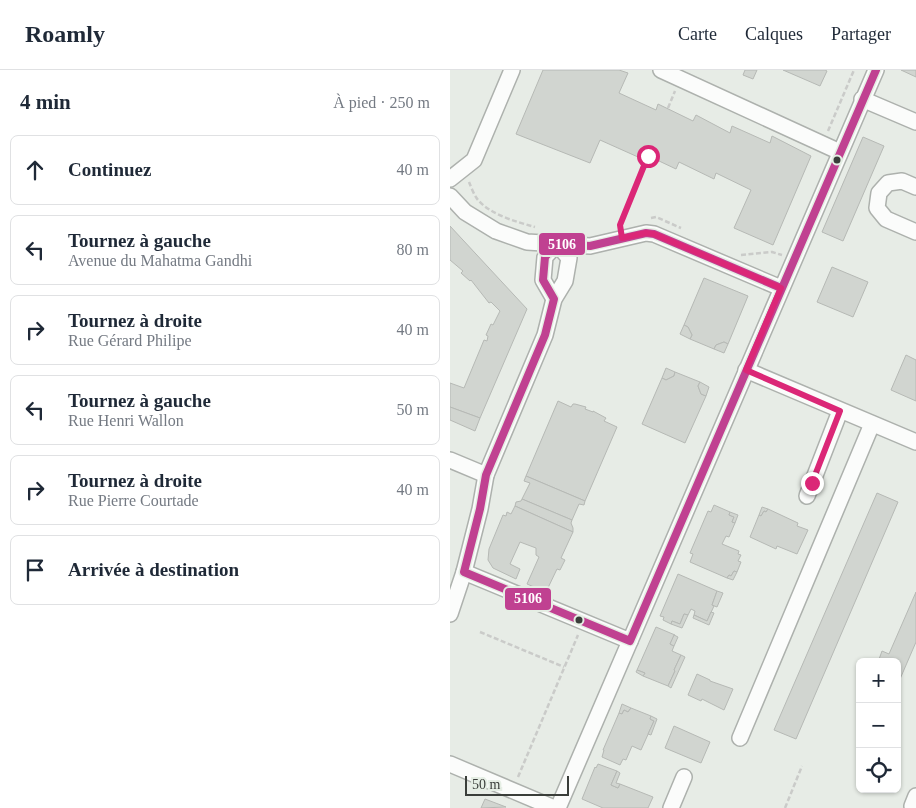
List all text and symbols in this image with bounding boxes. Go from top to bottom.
text: Roamly [25,21,105,47]
text: Carte [678,24,717,44]
text: Calques [745,24,803,44]
text: Partager [831,24,891,44]
text: 4 min [20,90,71,114]
text: À pied · 250 m [333,94,430,111]
route start [637,145,660,168]
unlabelled marker [832,155,842,165]
icon: ahead [21,156,49,184]
text: Continuez [68,159,151,180]
text: 40 m [397,161,429,178]
text: Tournez à gauche [68,230,211,251]
line badge: 5106 [538,232,586,256]
icon: left [21,236,49,264]
text: 5106 [548,237,576,252]
text: 80 m [397,241,429,258]
text: Avenue du Mahatma Gandhi [68,252,252,269]
text: Tournez à droite [68,310,202,331]
icon: right [21,316,49,344]
text: 40 m [397,321,429,338]
text: Rue Gérard Philipe [68,332,192,349]
text: Tournez à gauche [68,390,211,411]
icon: left [21,396,49,424]
text: 50 m [397,401,429,418]
text: Rue Henri Wallon [68,412,184,429]
text: Tournez à droite [68,470,202,491]
route end [801,472,824,495]
icon: right [21,476,49,504]
text: 40 m [397,481,429,498]
text: Rue Pierre Courtade [68,492,199,509]
icon: arrive [21,556,49,584]
text: Arrivée à destination [68,559,239,580]
line badge: 5106 [504,587,552,611]
text: 5106 [514,591,542,606]
unlabelled marker [574,615,584,625]
map controls [856,658,901,793]
button: + [856,658,901,703]
button: − [856,703,901,748]
button: locate [856,748,901,793]
scale bar [465,773,569,796]
text: 50 m [472,777,500,792]

